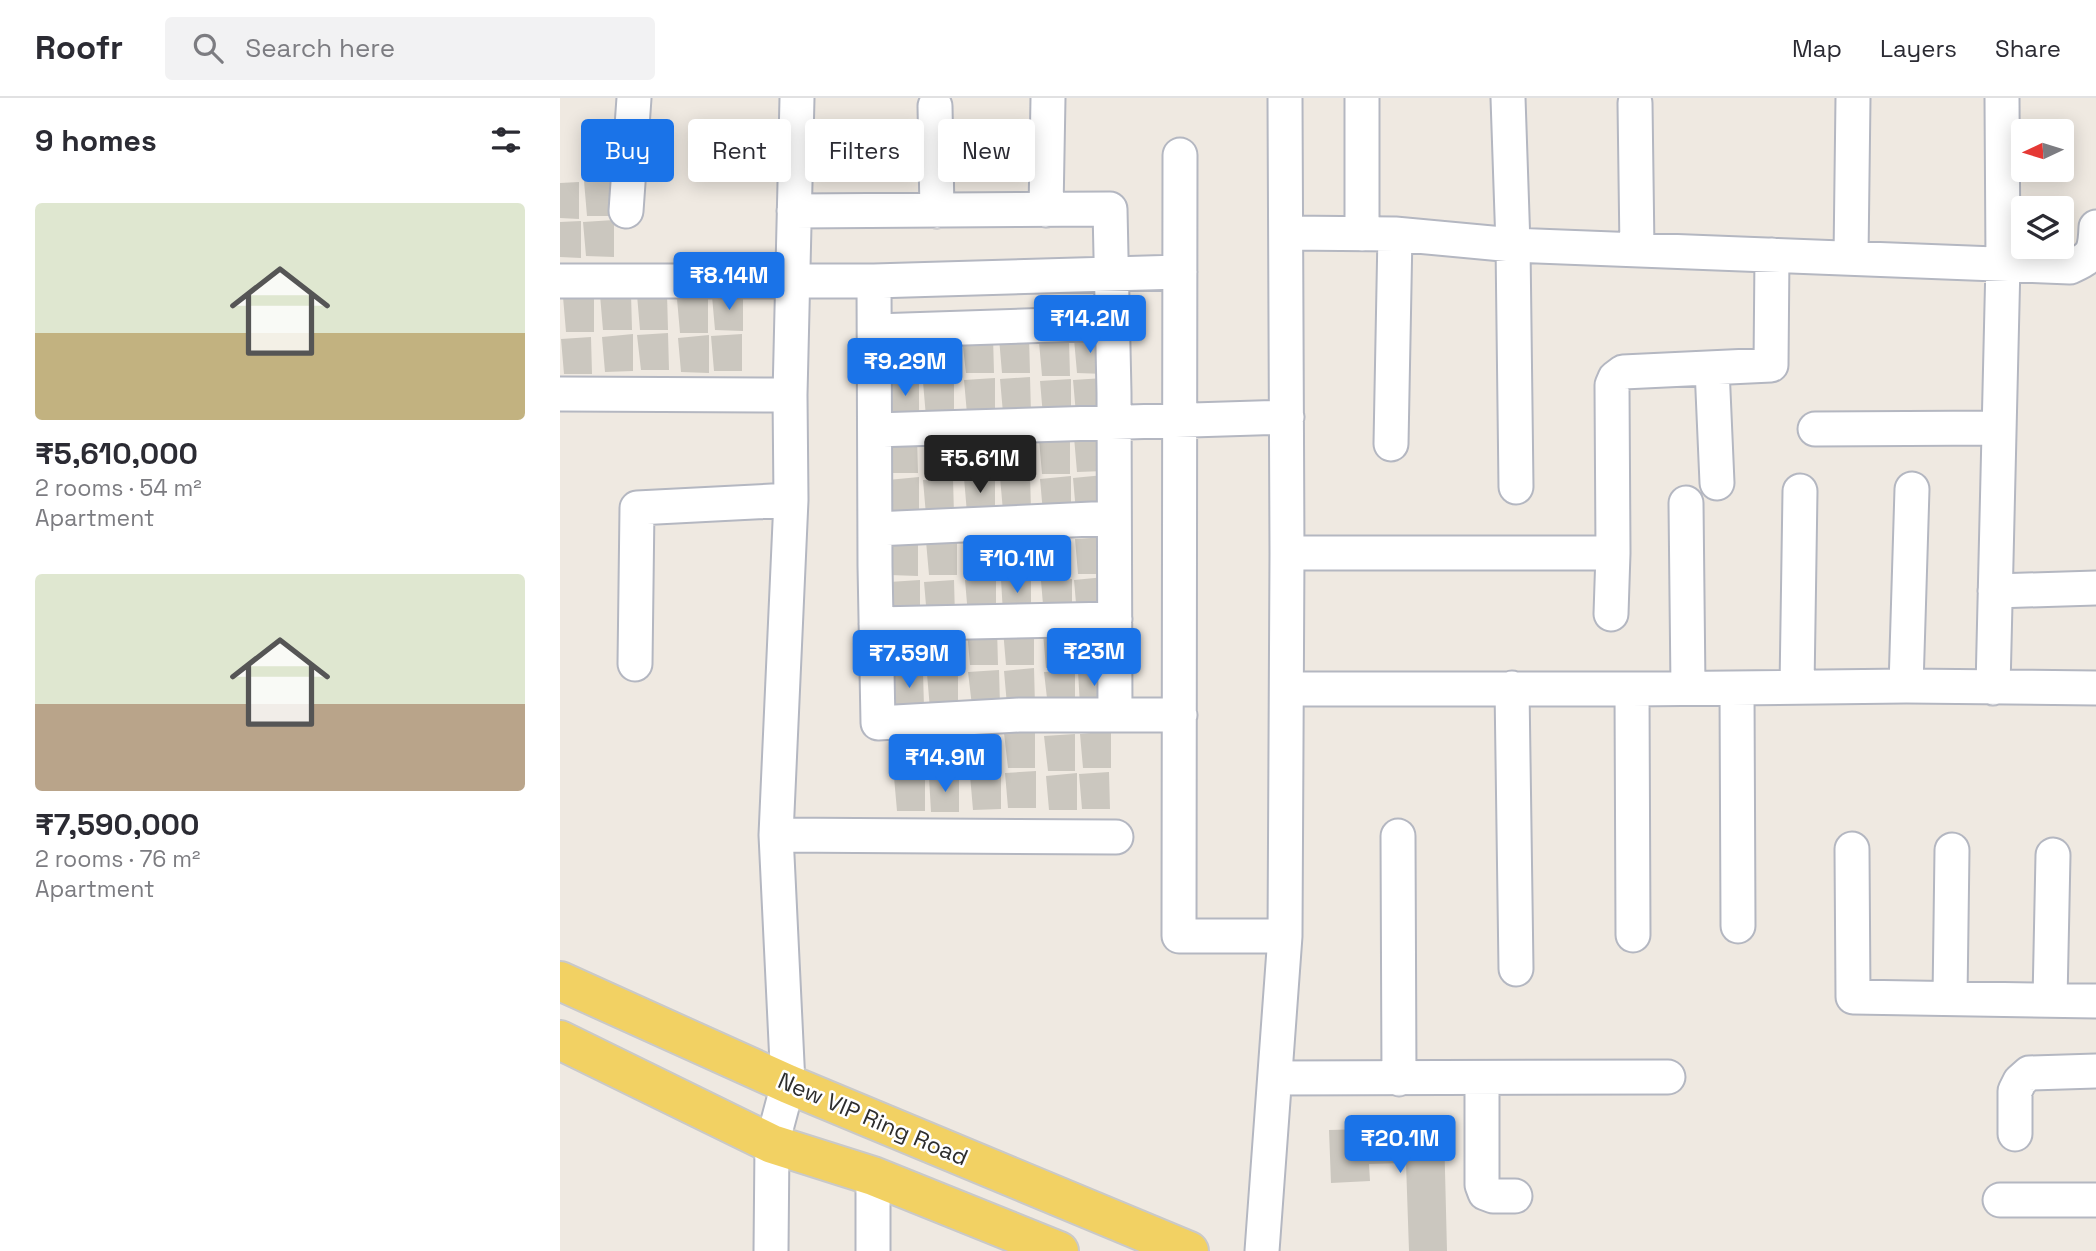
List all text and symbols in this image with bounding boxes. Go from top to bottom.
search box [165,17,655,80]
text: Roofr [35,27,123,69]
icon: search [189,29,227,67]
text: Search here [245,31,395,65]
text: Map [1792,33,1842,64]
text: Layers [1880,33,1957,64]
text: Share [1995,33,2061,64]
chip: Buy [581,119,674,182]
chip: Rent [688,119,791,182]
chip: Filters [805,119,924,182]
chip: New [938,119,1035,182]
north arrow [2011,119,2074,182]
map controls [2011,119,2074,259]
text: 9 homes [35,121,157,160]
icon: filters [487,121,525,159]
button: layers [2011,196,2074,259]
icon: home [217,248,343,374]
pin: ₹8.14M [672,252,786,312]
text: ₹8.14M [689,260,769,290]
pin: ₹14.2M [1033,296,1147,355]
text: ₹14.2M [1050,303,1130,333]
pin: ₹9.29M [848,338,962,398]
text: ₹9.29M [863,346,947,376]
text: ₹5,610,000 [35,434,198,473]
pin: ₹5.61M [923,436,1037,495]
text: ₹5.61M [940,443,1020,473]
text: 2 rooms · 54 m² [35,473,202,503]
text: Apartment [35,503,155,533]
pin: ₹10.1M [960,536,1074,595]
text: ₹10.1M [979,543,1055,573]
icon: home [217,619,343,745]
pin: ₹23M [1053,628,1135,688]
pin: ₹7.59M [852,630,966,690]
text: ₹23M [1063,636,1125,666]
text: ₹7.59M [869,638,949,668]
pin: ₹14.9M [888,734,1002,794]
text: ₹14.9M [905,742,985,772]
text: ₹7,590,000 [35,805,199,844]
text: 2 rooms · 76 m² [35,844,200,874]
text: Apartment [35,874,155,904]
street label: New VIP Ring Road [773,1065,973,1173]
pin: ₹20.1M [1343,1116,1457,1175]
text: ₹20.1M [1361,1123,1439,1153]

